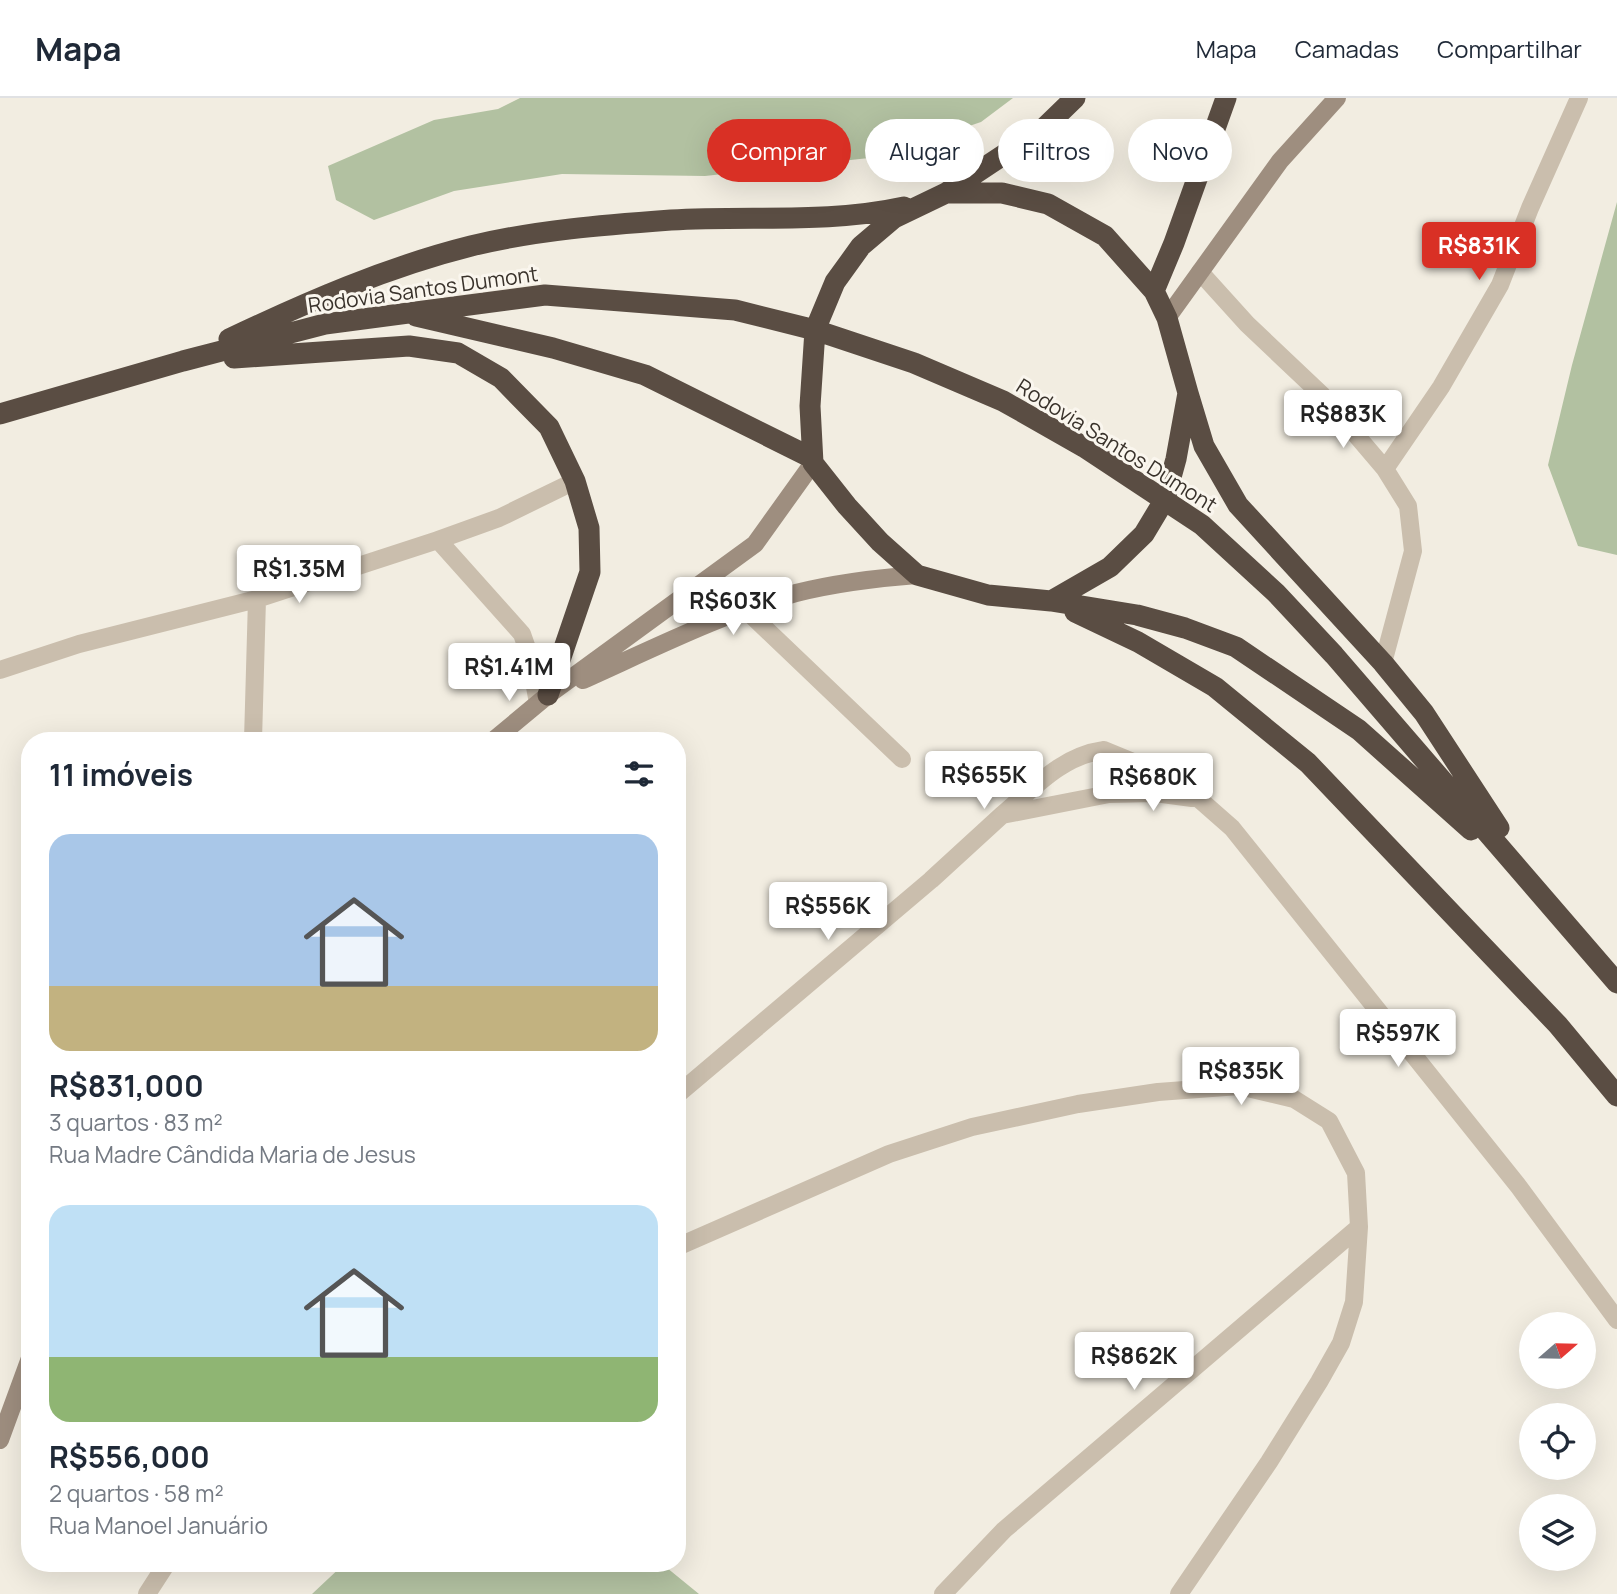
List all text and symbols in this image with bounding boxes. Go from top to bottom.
text: Mapa [35,26,122,71]
text: Mapa [1196,32,1257,65]
text: Camadas [1295,32,1399,65]
text: Compartilhar [1437,32,1582,65]
chip: Comprar [707,119,851,182]
chip: Alugar [865,119,984,182]
chip: Filtros [998,119,1114,182]
chip: Novo [1128,119,1232,182]
pin: R$831K [1422,222,1536,282]
text: R$831K [1438,229,1520,261]
street label: Rodovia Santos Dumont [306,259,540,319]
street label: Rodovia Santos Dumont [1011,372,1223,518]
pin: R$883K [1286,390,1400,450]
text: R$883K [1300,397,1386,429]
pin: R$1.35M [234,546,364,605]
text: R$1.35M [253,552,345,584]
pin: R$603K [676,578,790,637]
text: R$603K [689,584,777,616]
pin: R$1.41M [444,644,574,703]
text: R$1.41M [464,650,554,682]
pin: R$655K [927,752,1041,811]
text: 11 imóveis [49,754,193,795]
pin: R$680K [1096,754,1210,813]
icon: filters [620,755,658,793]
text: R$655K [941,758,1027,790]
text: R$680K [1109,760,1197,792]
icon: home [291,879,417,1005]
pin: R$556K [771,882,885,942]
text: R$556K [785,889,871,921]
pin: R$597K [1341,1010,1455,1069]
text: R$597K [1356,1016,1440,1048]
pin: R$835K [1184,1048,1298,1107]
text: R$835K [1198,1054,1284,1086]
text: R$831,000 [49,1065,204,1106]
text: 3 quartos · 83 m² [49,1106,223,1138]
text: Rua Madre Cândida Maria de Jesus [49,1138,416,1170]
icon: home [291,1250,417,1376]
north arrow [1519,1312,1596,1390]
map controls [1519,1312,1596,1571]
pin: R$862K [1077,1332,1191,1392]
text: R$862K [1091,1339,1177,1371]
button: locate [1519,1403,1596,1480]
text: R$556,000 [49,1436,210,1477]
text: 2 quartos · 58 m² [49,1477,224,1509]
button: layers [1519,1494,1596,1571]
text: Rua Manoel Januário [49,1509,268,1541]

